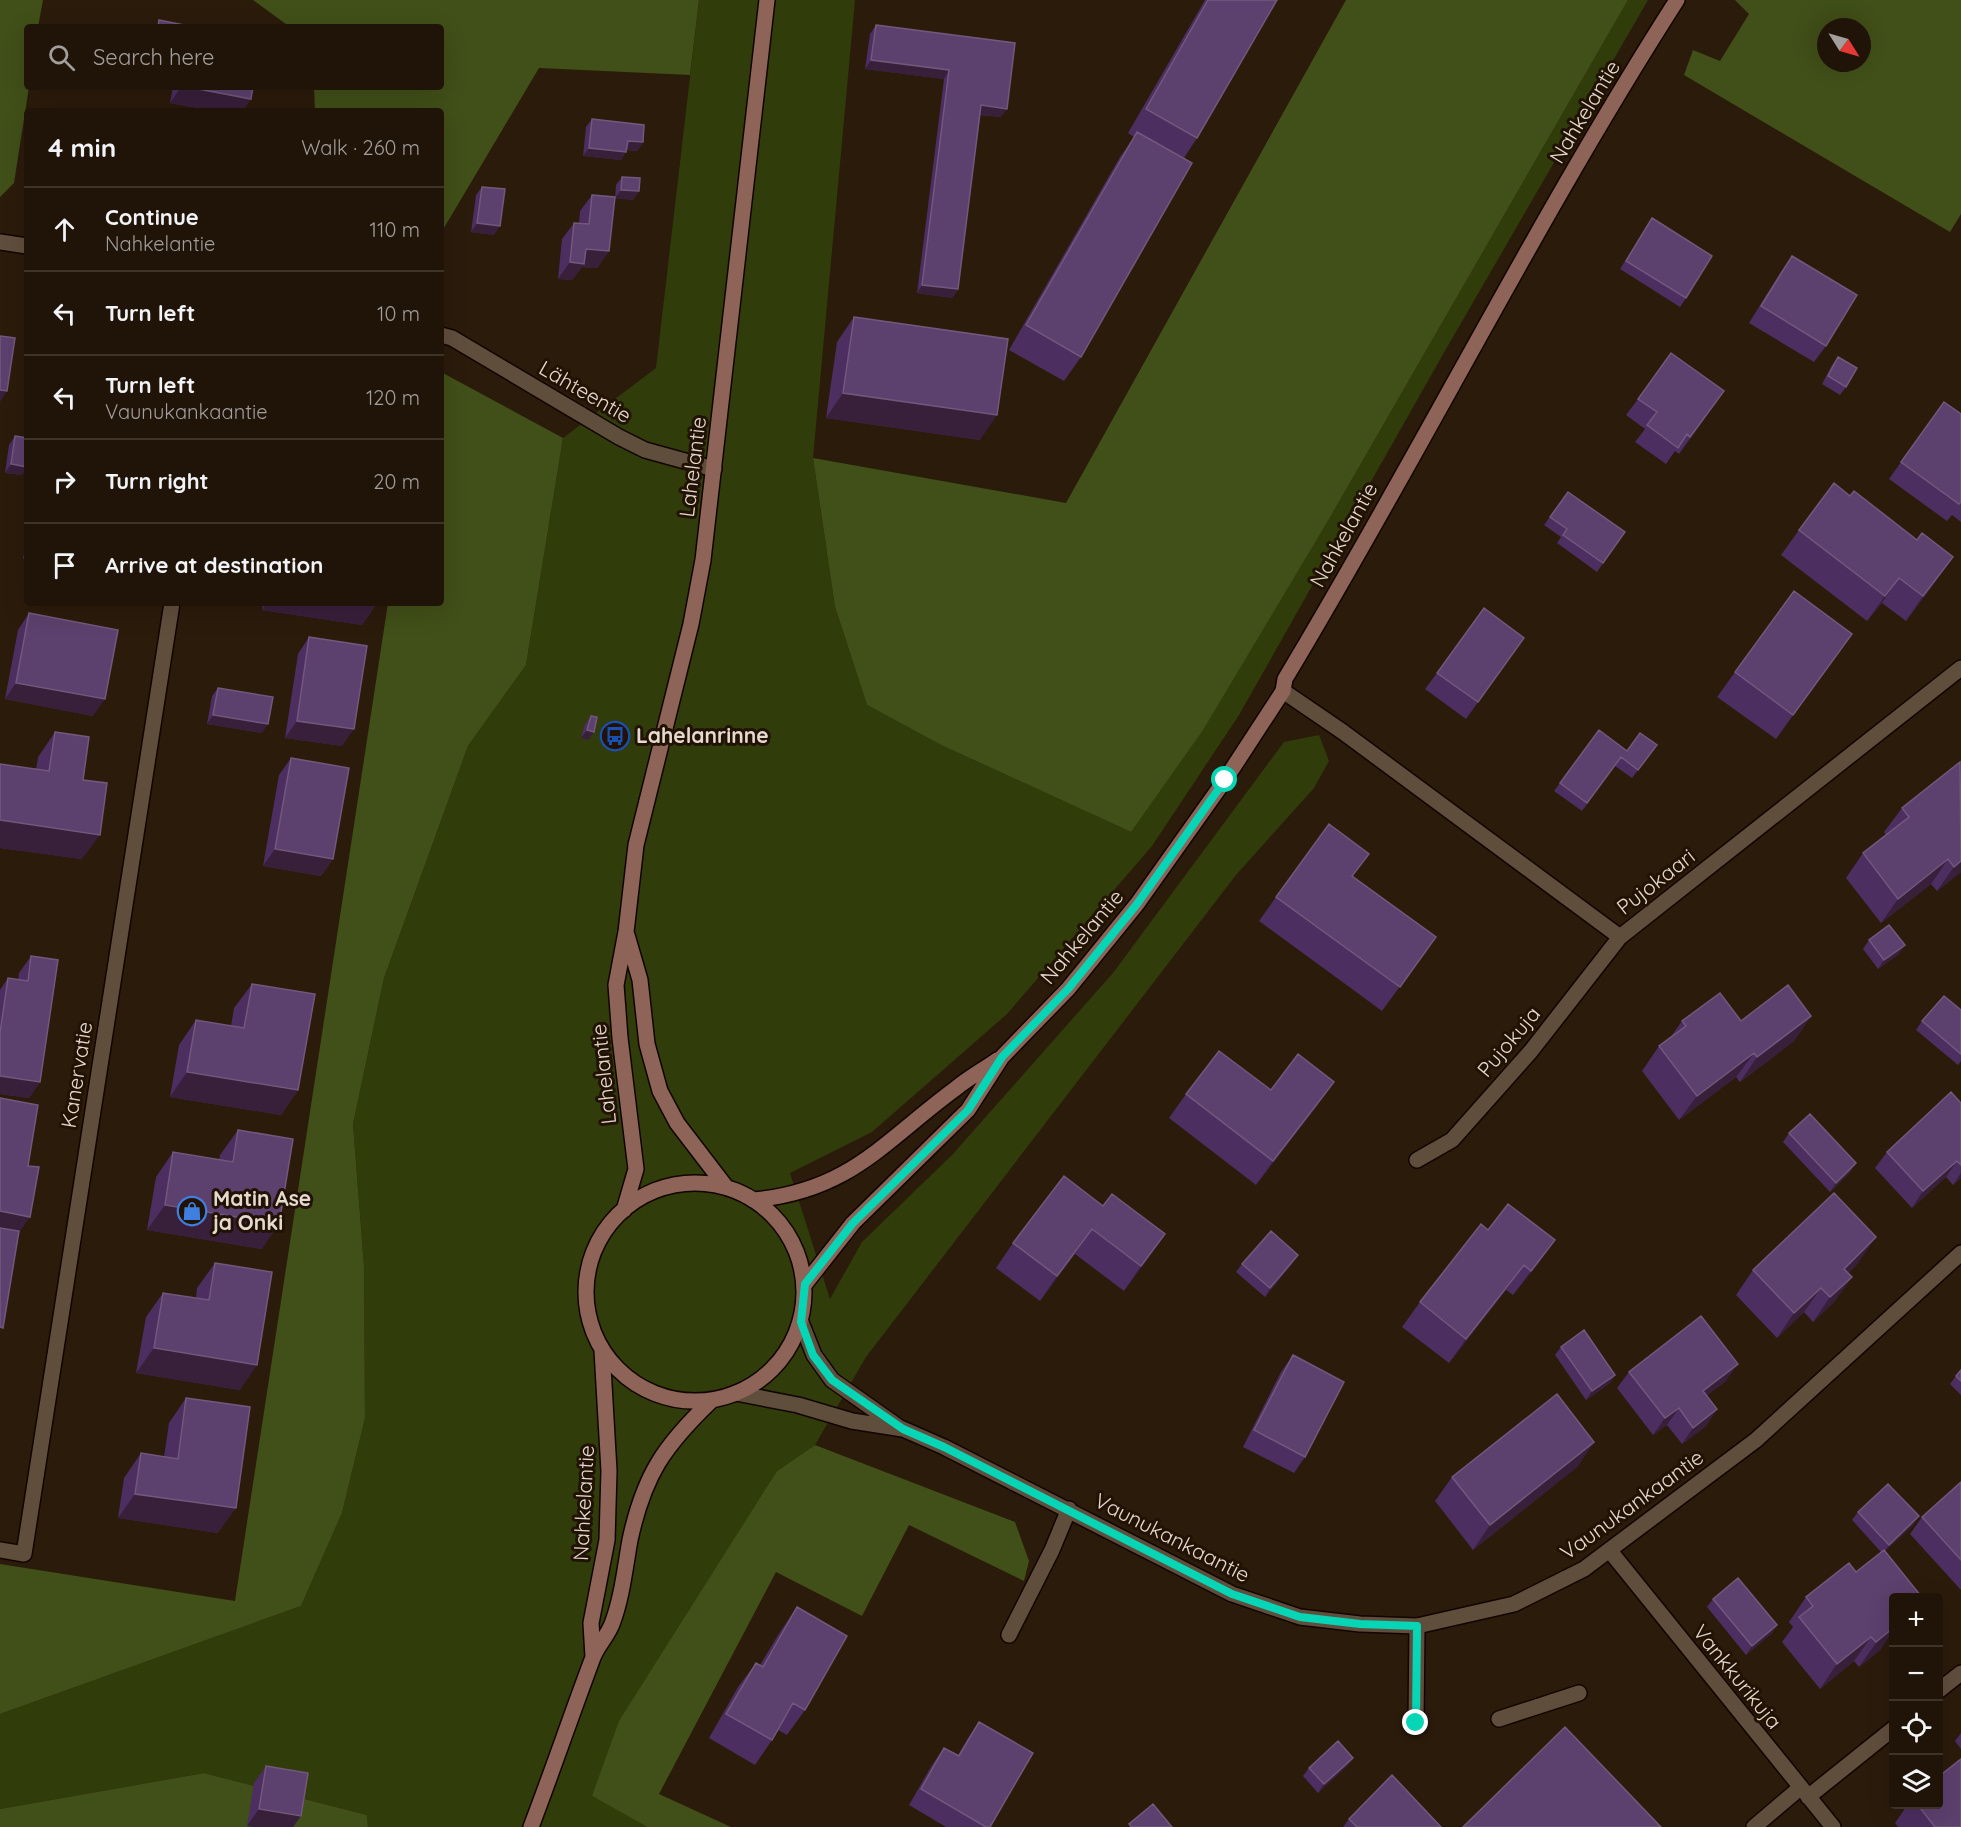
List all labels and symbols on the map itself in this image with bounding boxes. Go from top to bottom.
north arrow [1817,18,1871,72]
street label: Nahkelantie [1543,55,1625,168]
street label: Lähteentie [535,354,636,428]
street label: Lahelantie [673,415,711,519]
street label: Nahkelantie [1304,478,1383,591]
bus stop icon: Lahelanrinne [599,720,631,752]
place label: Lahelanrinne [636,722,769,748]
route start [1211,766,1237,792]
street label: Pujokaari [1611,843,1700,920]
street label: Nahkelantie [1034,884,1128,989]
street label: Pujokuja [1471,1001,1545,1082]
street label: Kanervatie [55,1020,97,1130]
street label: Lahelantie [585,1023,621,1126]
place label: Matin Ase ja Onki [212,1185,311,1235]
shop icon: Matin Ase ja Onki [176,1195,208,1227]
street label: Nahkelantie [567,1444,599,1561]
street label: Vaunukankaantie [1555,1444,1708,1565]
street label: Vaunukankaantie [1091,1487,1254,1587]
street label: Vankkurikuja [1688,1619,1788,1734]
route end [1402,1709,1428,1735]

